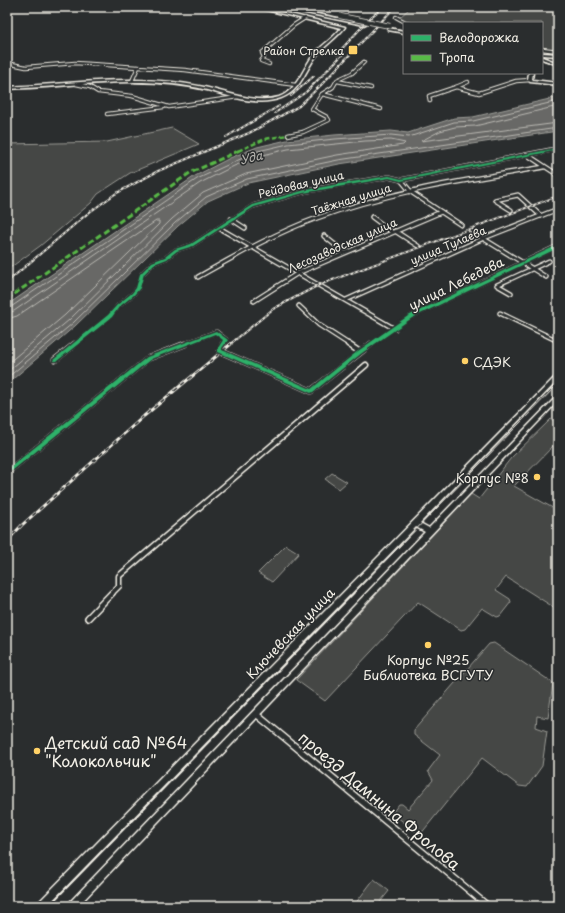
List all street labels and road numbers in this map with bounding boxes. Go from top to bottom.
street label: Рейдовая улица [257,166,345,202]
street label: Таёжная улица [309,179,393,219]
street label: Лесозаводская улица [285,213,399,277]
street label: улица Тулаева [407,221,489,269]
street label: улица Лебедева [405,251,508,314]
street label: Ключевская улица [242,583,339,683]
street label: проезд Дамнина Фролова [294,725,466,875]

